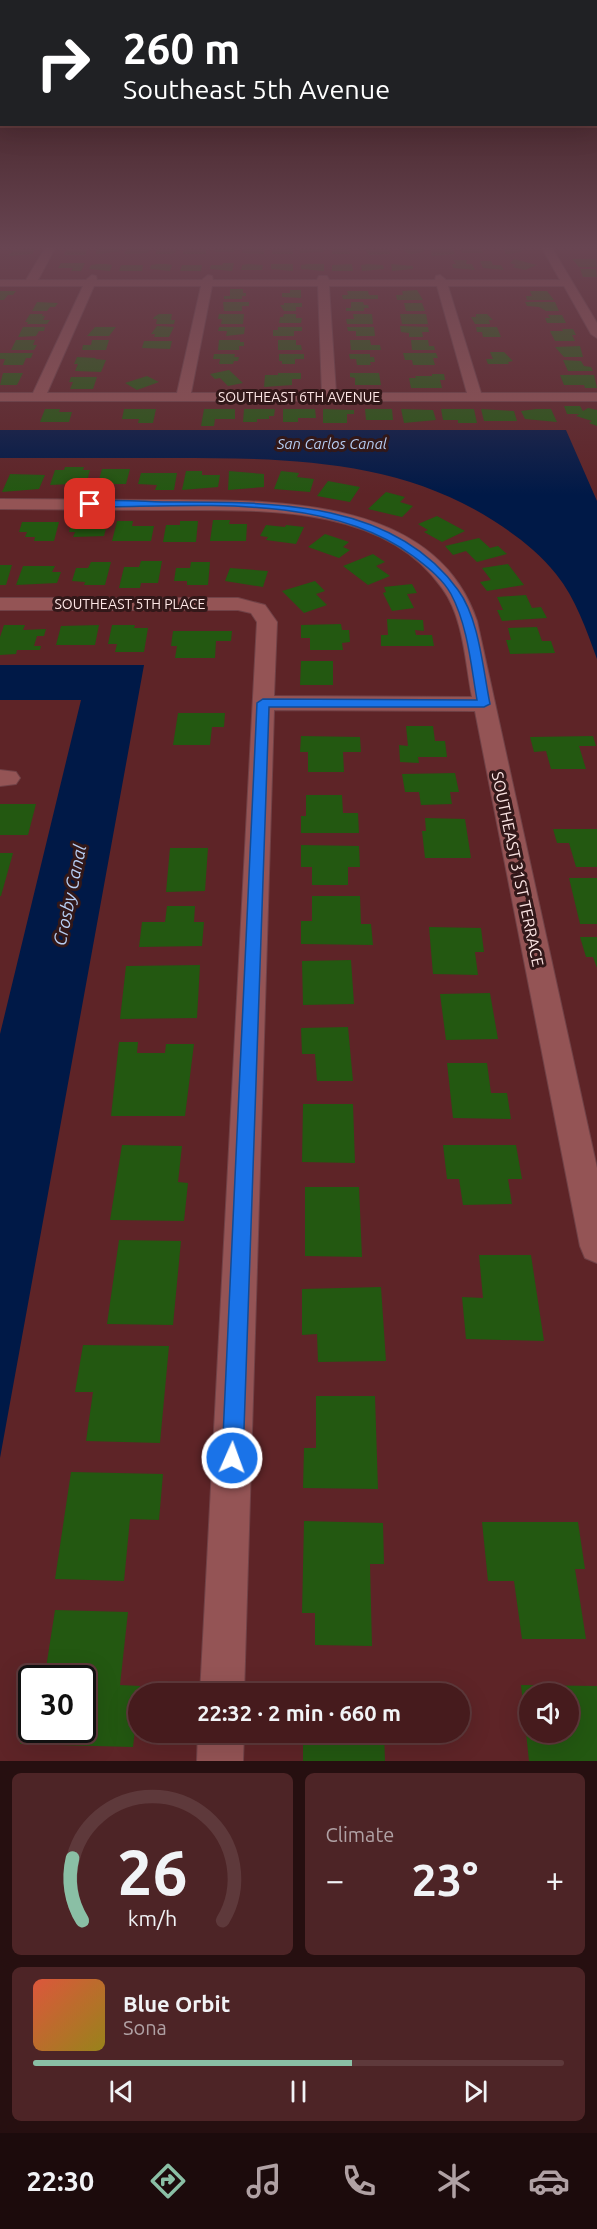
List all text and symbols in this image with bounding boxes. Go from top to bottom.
icon: right [24,24,102,102]
text: 260 m [123,25,240,72]
text: Southeast 5th Avenue [123,74,390,104]
street label: SOUTHEAST 6TH AVENUE [218,389,380,405]
water label: San Carlos Canal [276,435,388,452]
pin [64,478,115,529]
icon: arrive [73,487,106,520]
street label: SOUTHEAST 5TH PLACE [55,596,206,612]
street label: SOUTHEAST 31ST TERRACE [489,770,547,968]
water label: Crosby Canal [49,843,89,947]
position arrow [200,1426,264,1490]
speed limit sign: 30 [18,1665,96,1743]
map controls [519,1683,579,1743]
button: sound [519,1683,579,1743]
text: 22:32 · 2 min · 660 m [197,1700,401,1725]
text: Climate [326,1823,394,1846]
text: 26 [117,1837,187,1907]
text: 23° [411,1854,478,1905]
text: − [326,1861,344,1898]
text: + [545,1861,564,1898]
text: km/h [127,1906,177,1930]
text: Blue Orbit [123,1991,230,2016]
text: Sona [123,2016,167,2039]
icon: previous [105,2075,138,2108]
icon: pause [282,2075,315,2108]
icon: next [459,2075,492,2108]
icon: directions [147,2160,189,2202]
icon: music [243,2160,285,2202]
icon: phone [338,2160,380,2202]
icon: climate [433,2160,475,2202]
icon: car [528,2160,570,2202]
text: 22:30 [27,2166,94,2196]

